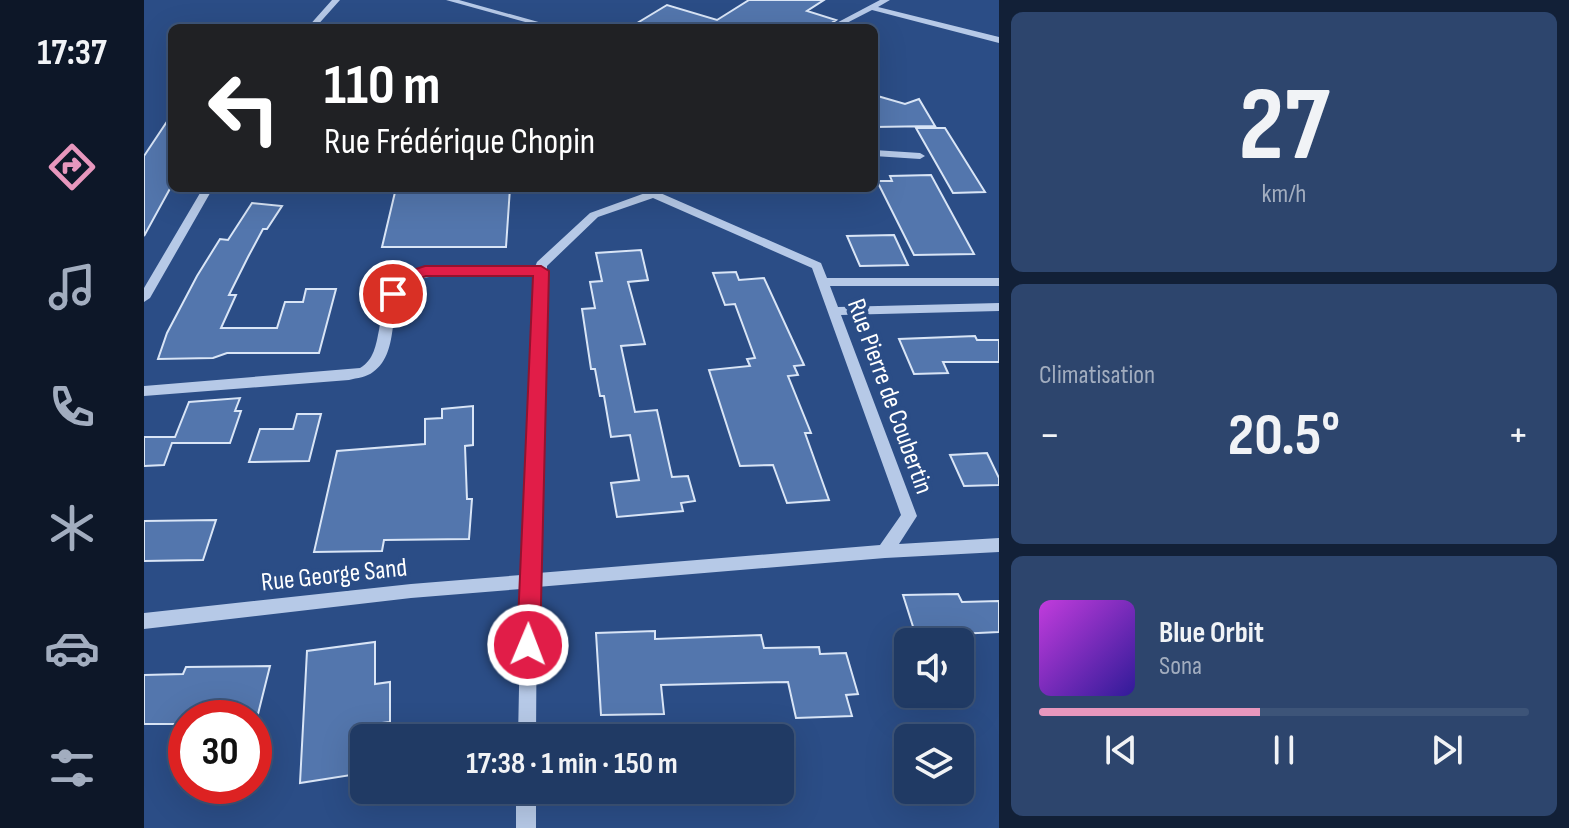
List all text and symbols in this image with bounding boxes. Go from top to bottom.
text: 17:37 [37,32,107,75]
text: 110 m [324,53,440,120]
icon: left [192,56,296,160]
text: 27 [1239,64,1329,189]
text: Rue Frédérique Chopin [324,121,595,164]
icon: directions [44,139,100,195]
text: km/h [1262,179,1306,210]
icon: music [44,259,100,315]
pin [359,260,427,328]
icon: arrive [371,272,415,316]
street label: Rue Pierre de Coubertin [840,295,939,498]
text: Climatisation [1039,360,1155,391]
icon: phone [44,379,100,435]
text: 20.5° [1228,400,1340,472]
text: − [1039,409,1061,462]
text: + [1507,409,1529,462]
icon: climate [44,500,100,556]
street label: Rue George Sand [260,552,409,599]
position arrow [486,603,570,687]
text: Blue Orbit [1159,615,1264,651]
icon: car [44,620,100,676]
map controls [894,628,974,804]
button: sound [894,628,974,708]
text: Sona [1159,651,1202,682]
speed limit sign: 30 [168,700,272,804]
button: layers [894,724,974,804]
icon: previous [1099,728,1143,772]
icon: pause [1262,728,1306,772]
icon: next [1425,728,1469,772]
icon: filters [44,740,100,796]
text: 17:38 · 1 min · 150 m [466,746,678,782]

